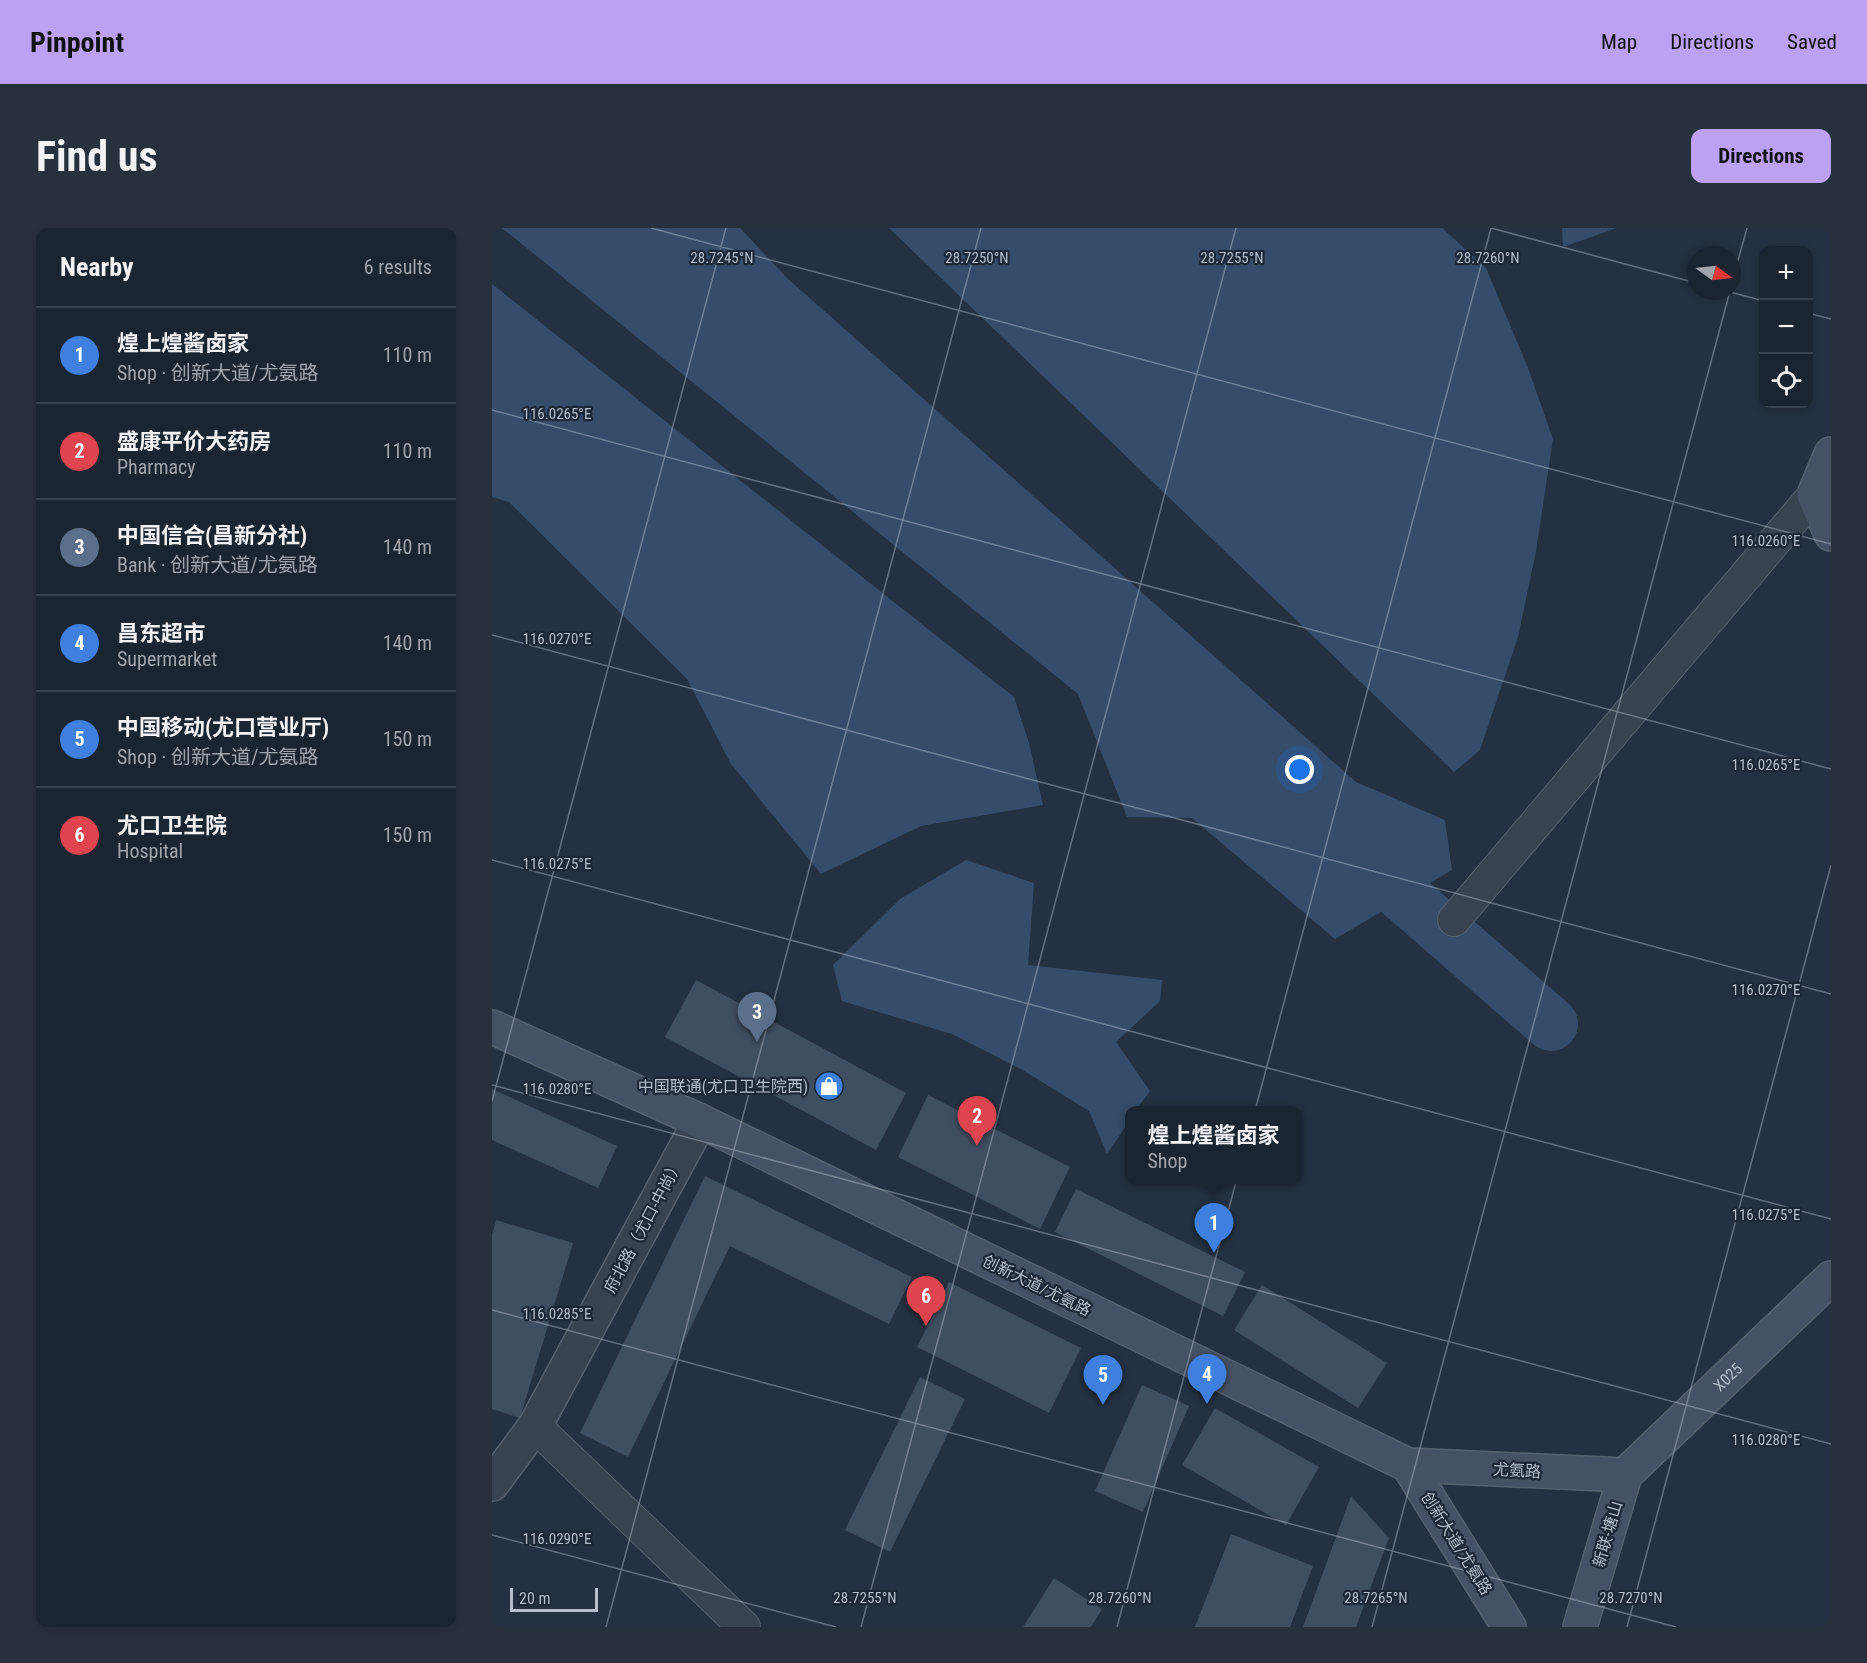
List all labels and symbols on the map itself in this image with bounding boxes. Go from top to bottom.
north arrow [1687,246,1741,300]
text: 28.7245°N [690,249,754,267]
text: 28.7250°N [945,249,1009,267]
text: 28.7255°N [1200,249,1264,267]
text: 28.7260°N [1456,249,1520,267]
text: 116.0265°E [523,405,591,423]
text: 116.0260°E [1732,532,1800,550]
text: 116.0270°E [523,630,591,648]
your location [1285,755,1314,784]
text: 116.0265°E [1732,756,1800,774]
text: 116.0275°E [523,855,591,873]
text: 116.0270°E [1732,981,1800,999]
pin: 3 [738,992,776,1042]
shop icon: 中国联通(尤口卫生院西) [813,1070,845,1102]
place label: 中国联通(尤口卫生院西) [638,1077,808,1096]
text: 116.0280°E [523,1080,591,1098]
pin: 2 [958,1096,996,1146]
street label: 府北路（尤口-中尚） [600,1156,687,1296]
pin: 1 [1194,1204,1234,1253]
text: 116.0275°E [1732,1206,1800,1224]
street label: 创新大道/尤氨路 [980,1251,1094,1320]
pin: 6 [906,1276,946,1326]
text: 116.0285°E [523,1305,591,1323]
pin: 4 [1188,1354,1226,1404]
pin: 5 [1084,1356,1122,1405]
street label: X025 [1710,1359,1746,1395]
text: 116.0280°E [1732,1431,1800,1449]
street label: 尤氨路 [1493,1460,1541,1481]
street label: 创新大道/尤氨路 [1417,1488,1496,1598]
street label: 新联-塘山 [1589,1499,1626,1569]
text: 116.0290°E [523,1530,591,1548]
scale bar [510,1585,598,1612]
text: 28.7255°N [833,1589,897,1607]
text: 28.7260°N [1088,1589,1152,1607]
text: 28.7265°N [1344,1589,1408,1607]
text: 28.7270°N [1599,1589,1663,1607]

